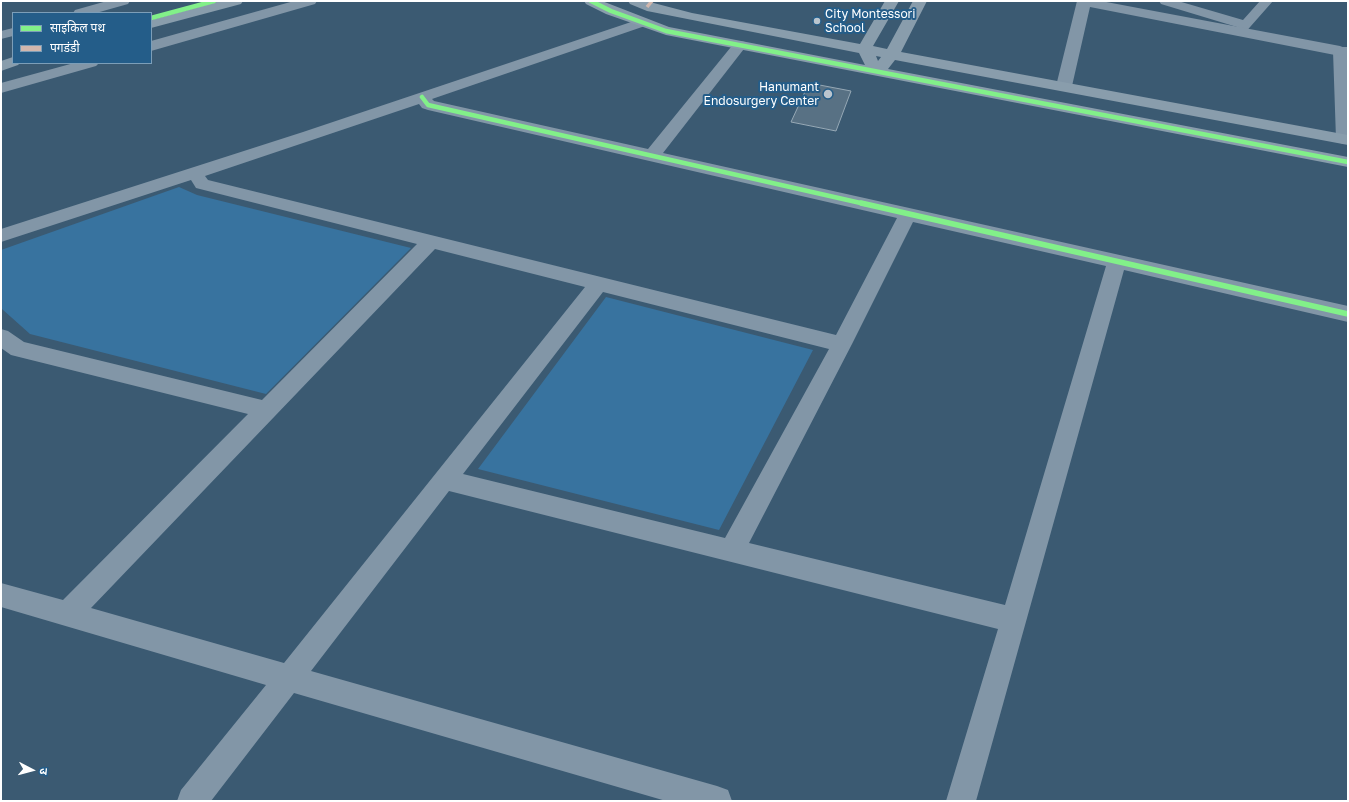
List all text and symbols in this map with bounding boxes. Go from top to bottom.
place label: City Montessori School [825,7,915,35]
legend [12,12,152,64]
marker: City Montessori School [812,16,822,26]
text: साइकिल पथ [50,20,105,35]
text: पगडंडी [50,40,80,55]
place label: Hanumant Endosurgery Center [704,80,819,108]
marker: Hanumant Endosurgery Center [822,88,834,100]
north arrow [12,750,52,790]
text: उ [38,767,51,775]

